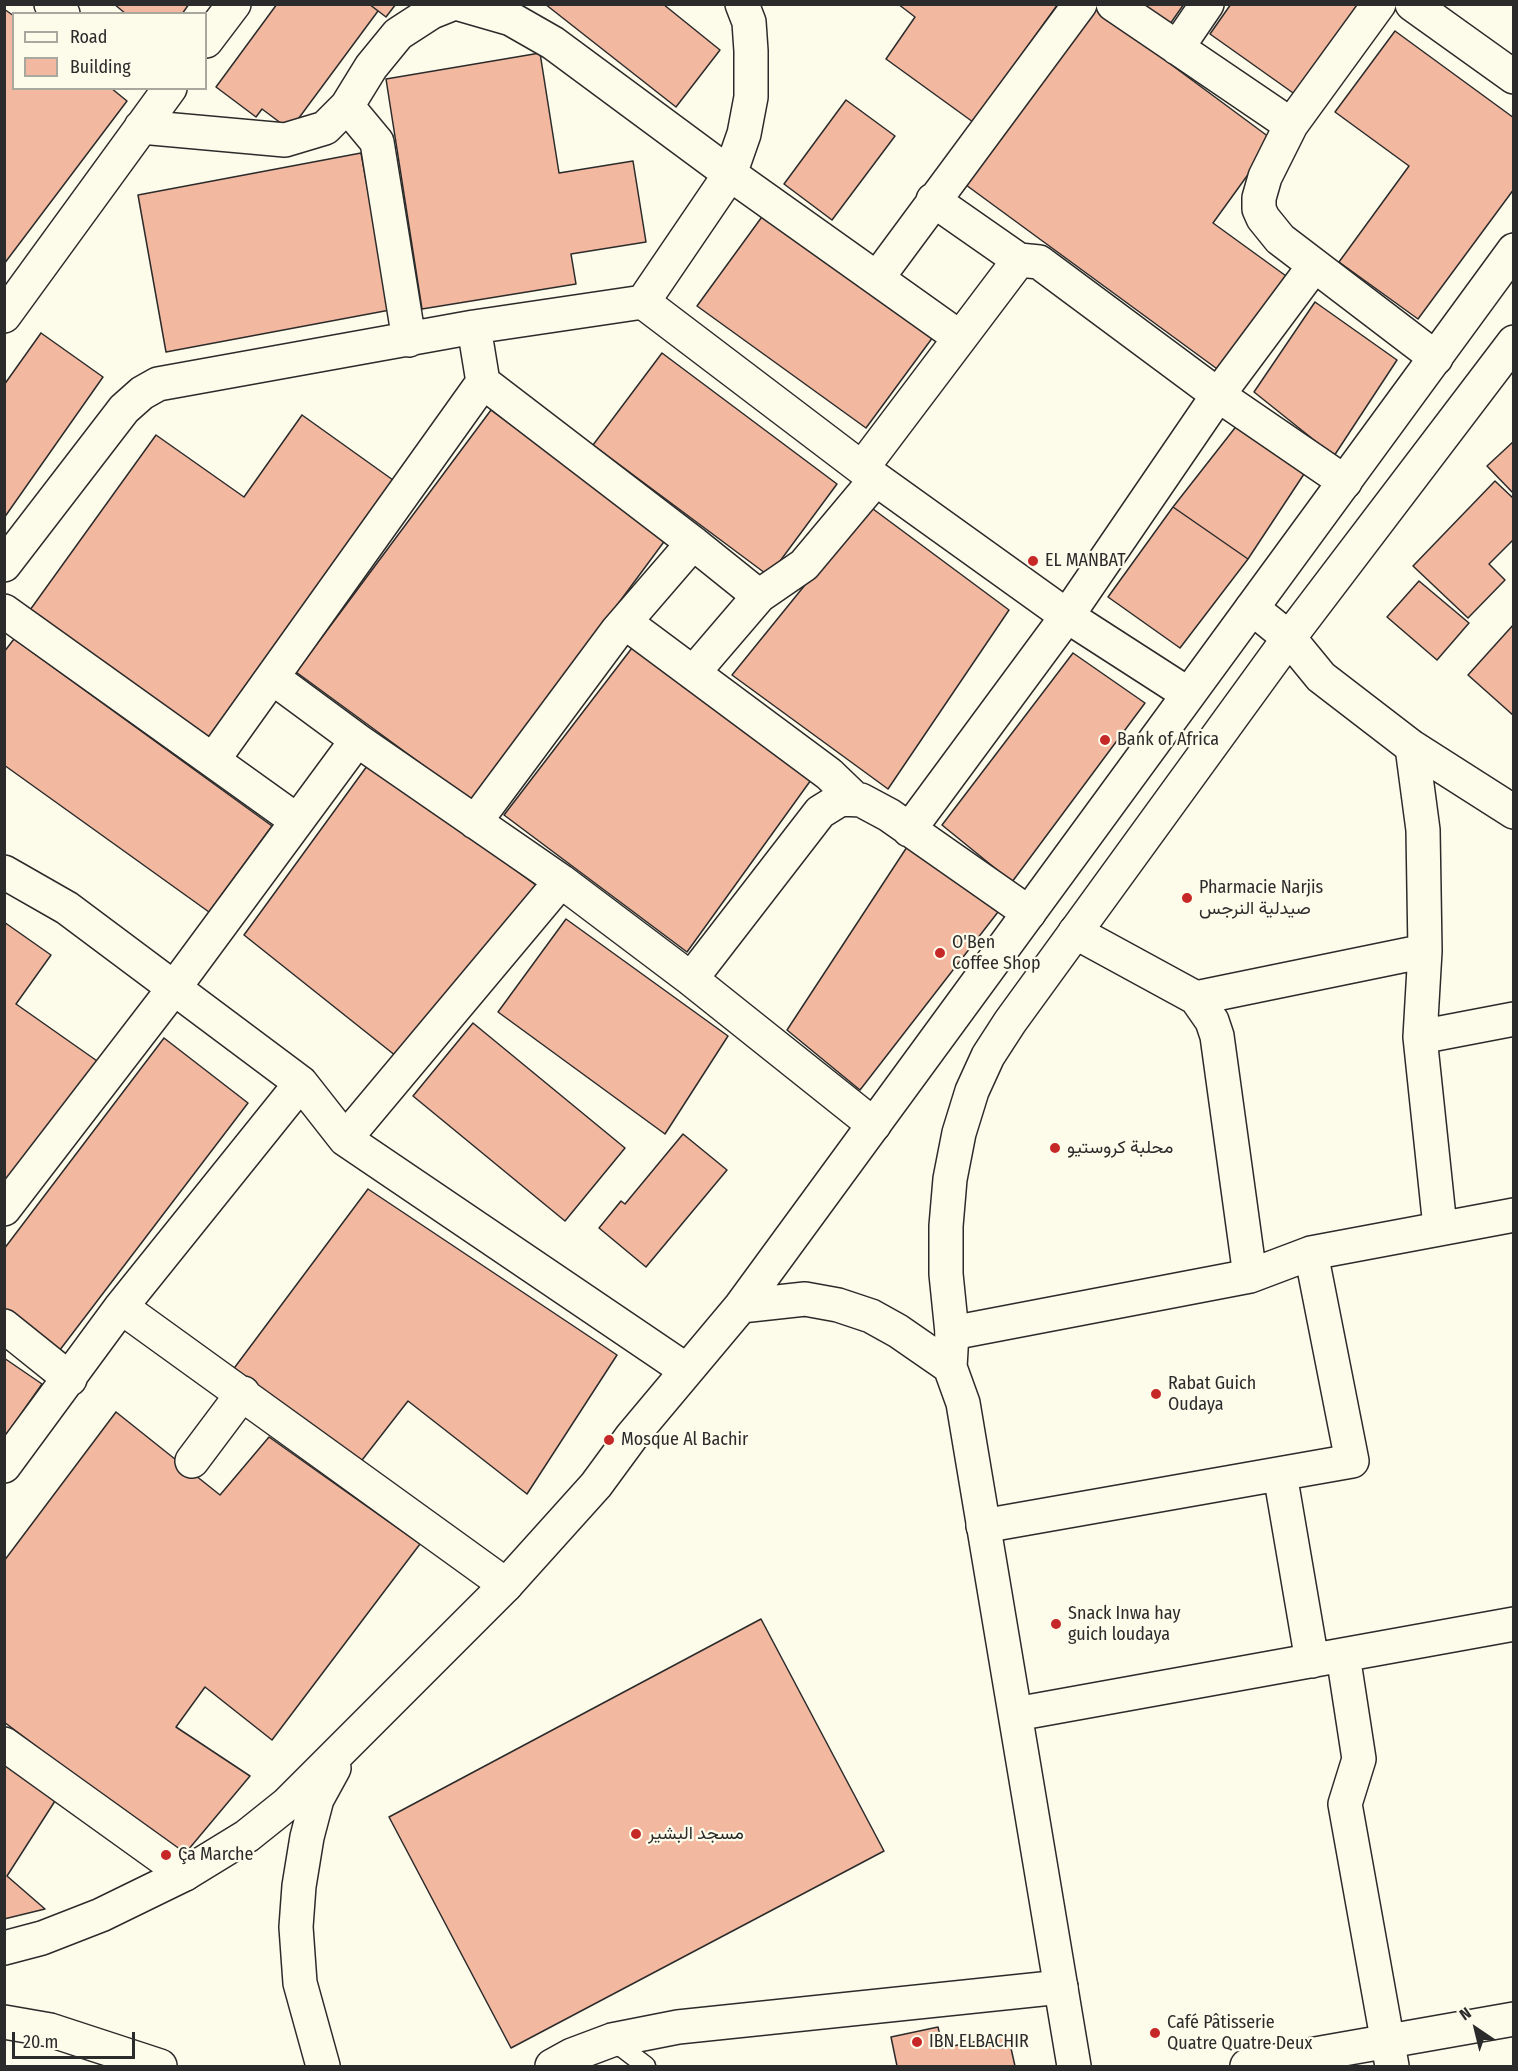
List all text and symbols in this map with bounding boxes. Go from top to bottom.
legend [12,12,207,90]
text: Road [70,26,107,48]
text: Building [70,56,131,78]
place label: EL MANBAT [1045,550,1125,572]
marker: EL MANBAT [1026,554,1040,568]
place label: Bank of Africa [1117,729,1219,751]
marker: Bank of Africa [1098,733,1112,747]
place label: Pharmacie Narjis صيدلية النرجس [1199,877,1323,920]
marker: Pharmacie Narjis صيدلية النرجس [1180,891,1194,905]
place label: O'Ben Coffee Shop [952,932,1041,974]
marker: O'Ben Coffee Shop [933,946,947,960]
place label: محلبة كروستيو [1067,1137,1173,1159]
marker: محلبة كروستيو [1048,1141,1062,1155]
place label: Rabat Guich Oudaya [1168,1373,1256,1416]
marker: Rabat Guich Oudaya [1149,1387,1163,1401]
place label: Mosque Al Bachir [621,1429,748,1451]
marker: Mosque Al Bachir [602,1433,616,1447]
place label: Snack Inwa hay guich loudaya [1068,1603,1180,1646]
marker: Snack Inwa hay guich loudaya [1049,1617,1063,1631]
place label: مسجد البشير [648,1823,744,1845]
marker: مسجد البشير [629,1827,643,1841]
place label: Ça Marche [178,1844,253,1866]
marker: Ça Marche [159,1848,173,1862]
north arrow [1446,1999,1506,2059]
text: N [1456,2003,1475,2024]
place label: Café Pâtisserie Quatre Quatre Deux [1167,2012,1312,2054]
scale bar [15,2020,138,2058]
marker: Café Pâtisserie Quatre Quatre Deux [1148,2026,1162,2040]
text: 20 m [23,2031,58,2053]
place label: IBN ELBACHIR [929,2031,1029,2053]
marker: IBN ELBACHIR [910,2035,924,2049]

